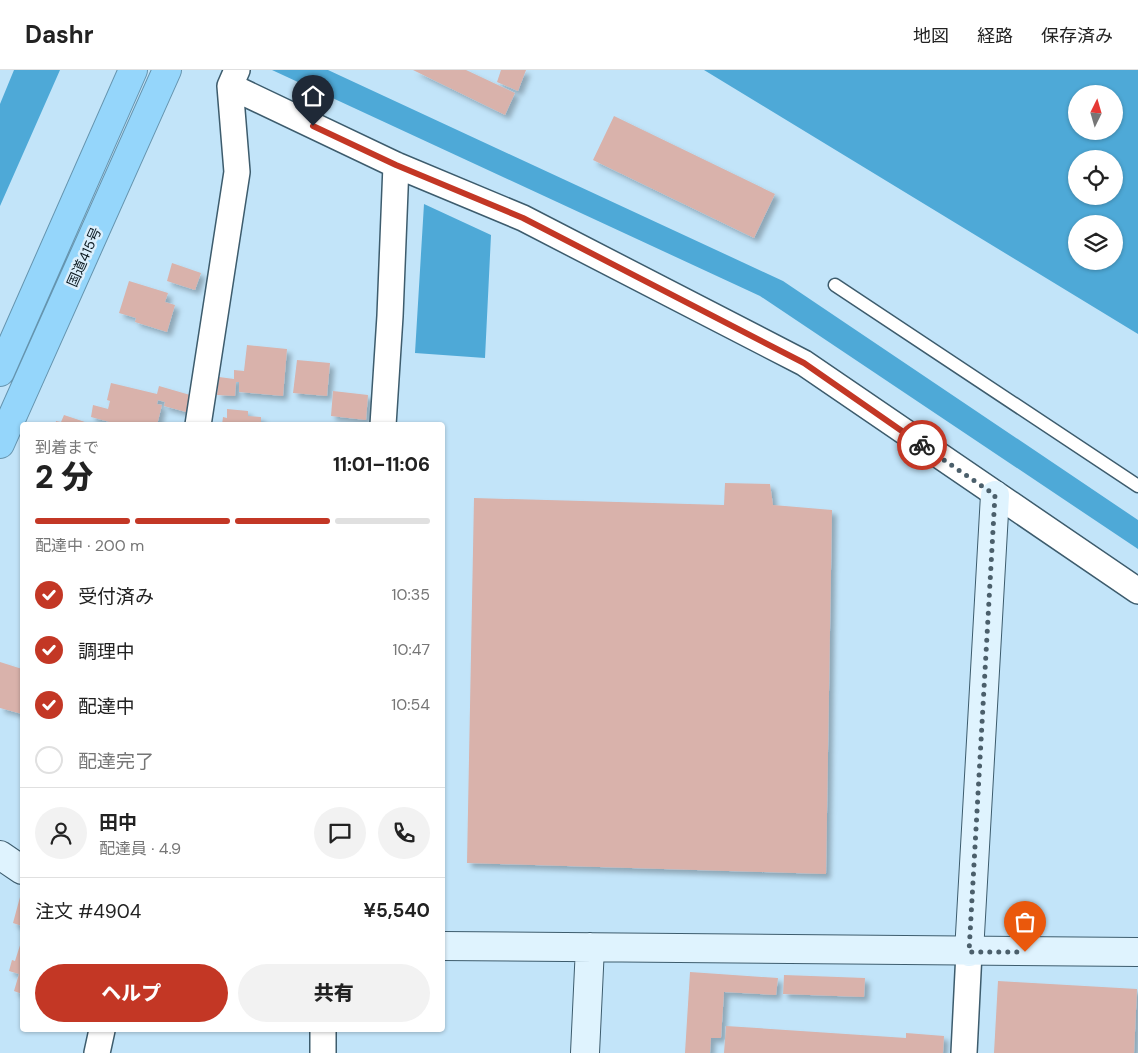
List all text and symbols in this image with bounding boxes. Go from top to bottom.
text: Dashr [25,19,93,50]
text: 地図 [913,24,949,48]
text: 経路 [977,24,1013,48]
text: 保存済み [1041,24,1113,48]
pin [292,75,334,126]
icon: home [299,82,327,110]
north arrow [1068,85,1122,140]
map controls [1068,85,1123,270]
button: locate [1068,150,1123,205]
button: layers [1068,215,1123,270]
street label: 国道415号 [63,224,105,290]
courier [897,420,947,470]
icon: bike [908,431,936,459]
text: 到着まで [35,437,99,458]
text: 11:01–11:06 [333,452,430,477]
text: 2 分 [35,456,93,498]
text: 配達中 · 200 m [35,535,144,556]
icon: check [35,581,63,609]
text: 受付済み [78,584,154,609]
text: 10:35 [392,584,430,605]
icon: check [35,636,63,664]
text: 調理中 [78,639,135,664]
text: 10:47 [393,639,430,660]
icon: check [35,691,63,719]
text: 配達中 [78,694,135,719]
text: 10:54 [391,694,430,715]
text: 配達完了 [78,749,154,774]
button: person [35,807,87,859]
button: chat [314,807,366,859]
button: phone [378,807,430,859]
text: 田中 [99,810,137,835]
text: 配達員 · 4.9 [99,838,181,859]
text: ¥5,540 [364,898,430,923]
text: 注文 #4904 [35,899,141,924]
pin [1004,901,1046,952]
icon: bag [1011,908,1039,936]
button: ヘルプ [35,964,228,1022]
button: 共有 [238,964,430,1022]

